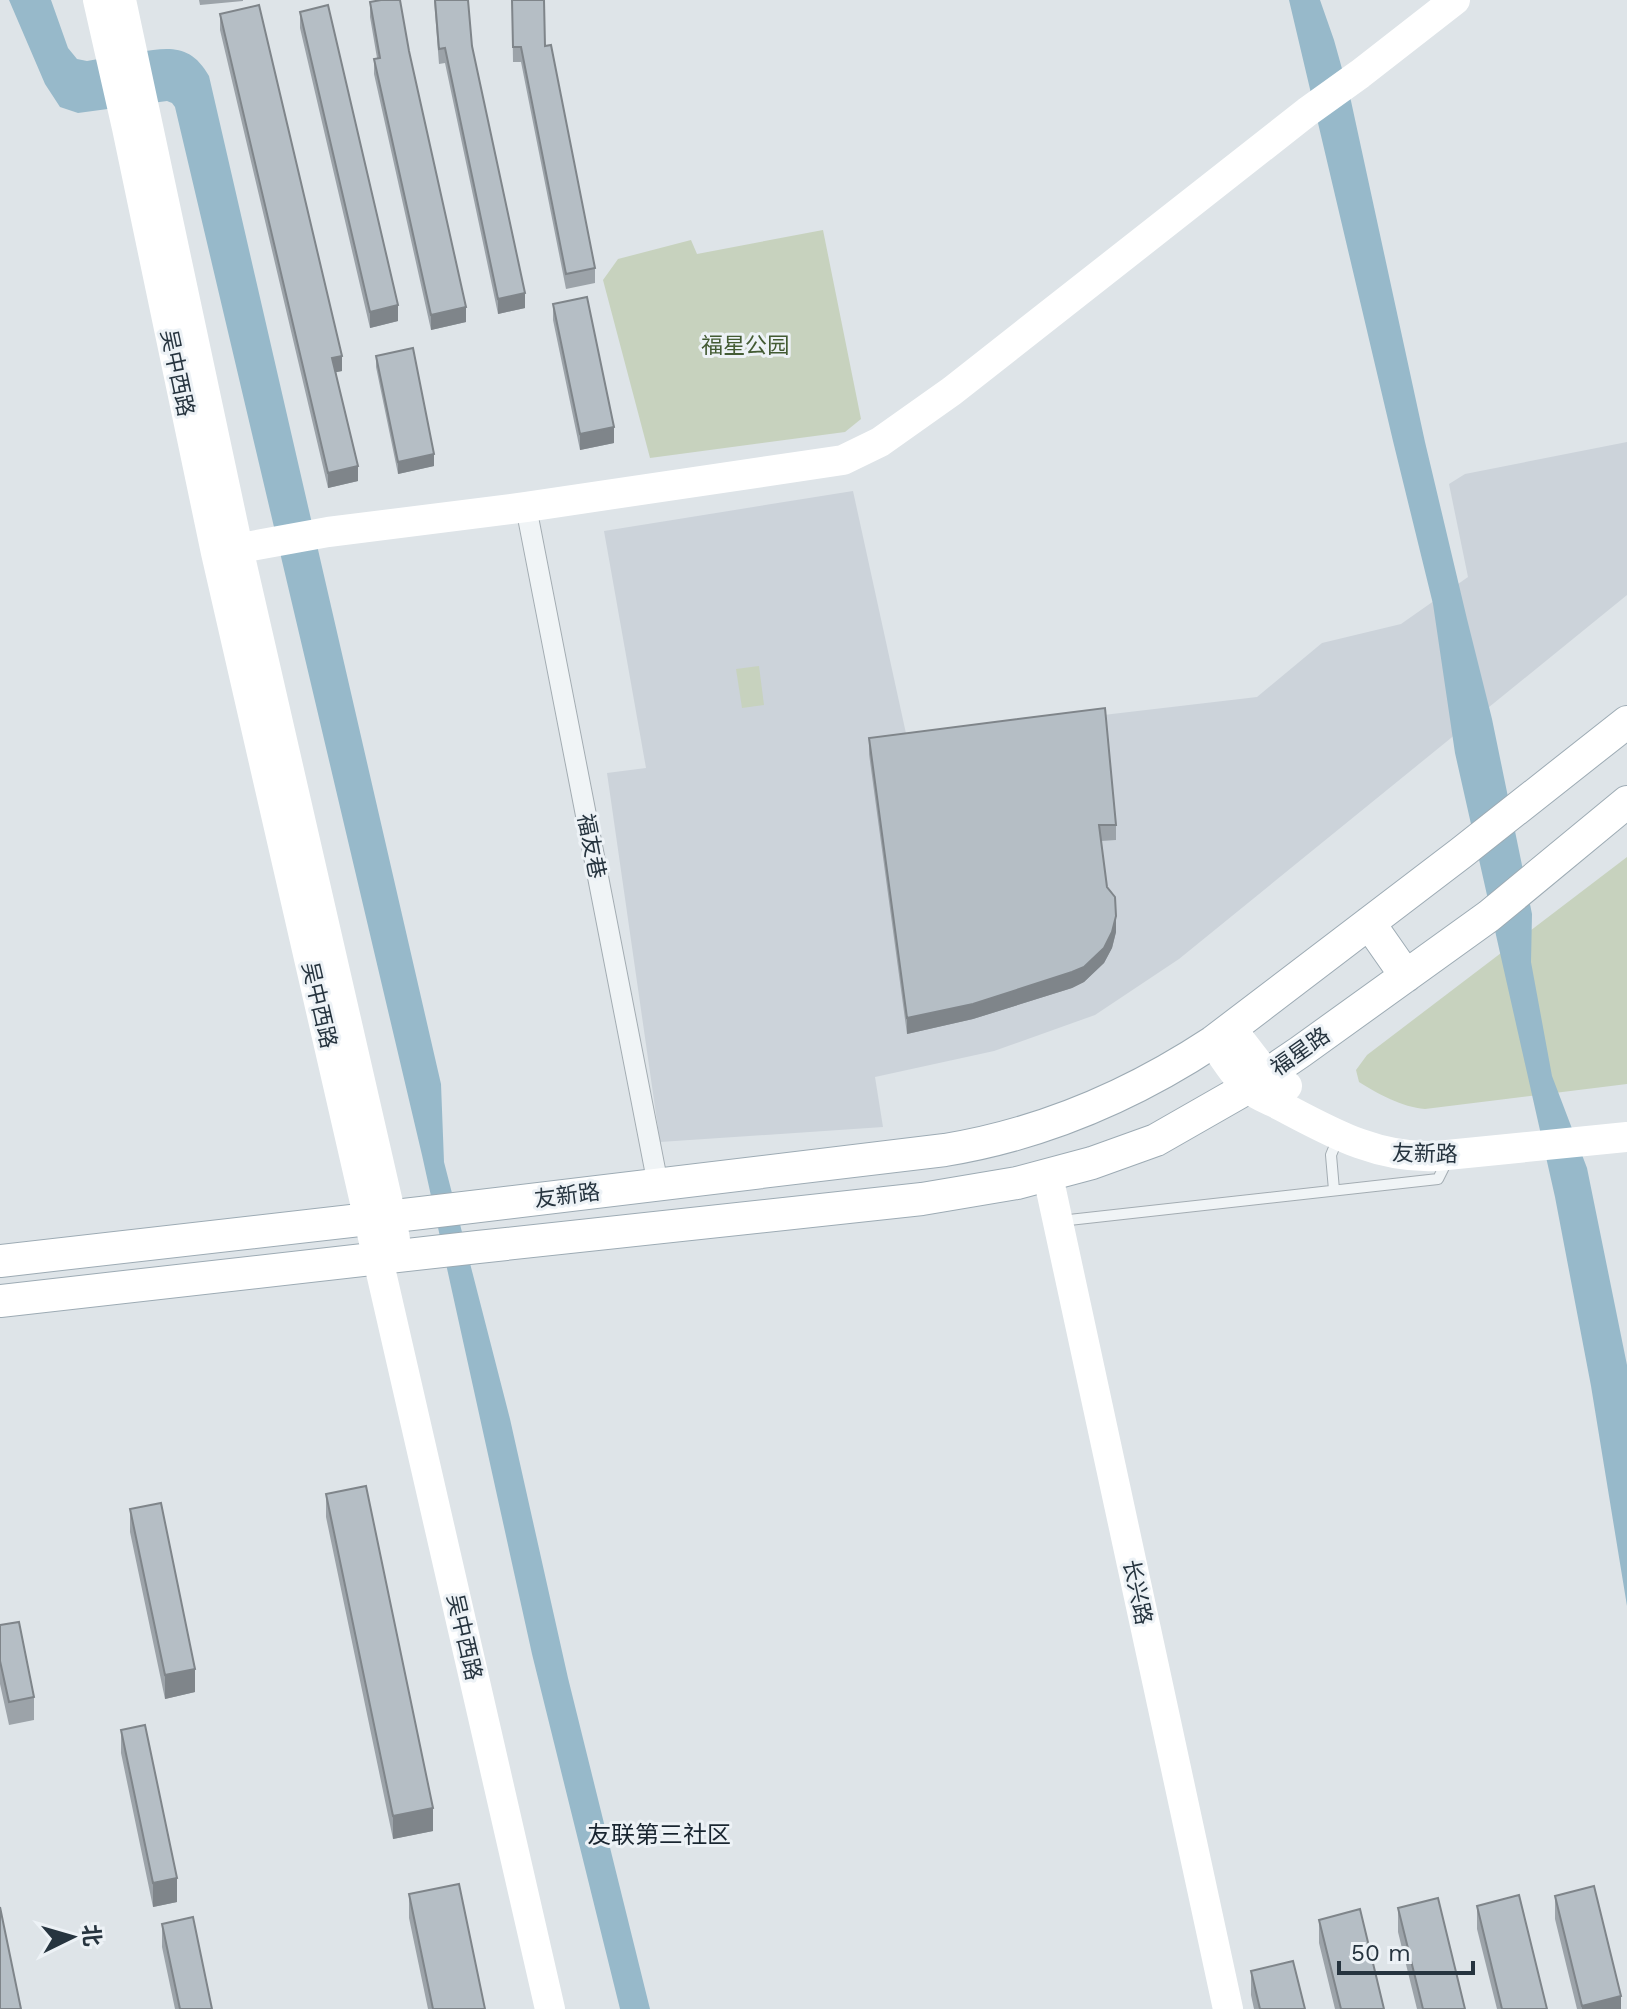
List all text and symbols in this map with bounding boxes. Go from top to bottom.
street label: 吴中西路 [156,327,199,419]
park label: 福星公园 [701,333,789,358]
street label: 福友巷 [573,811,610,881]
street label: 吴中西路 [297,959,342,1051]
street label: 福星路 [1266,1022,1334,1081]
street label: 友新路 [1392,1140,1458,1167]
street label: 友新路 [533,1179,601,1212]
street label: 长兴路 [1118,1557,1157,1627]
street label: 吴中西路 [442,1591,487,1683]
district label: 友联第三社区 [587,1821,731,1849]
north arrow [32,1897,112,1977]
text: 北 [78,1923,105,1947]
scale bar [1339,1925,1473,1975]
text: 50 m [1351,1939,1411,1967]

